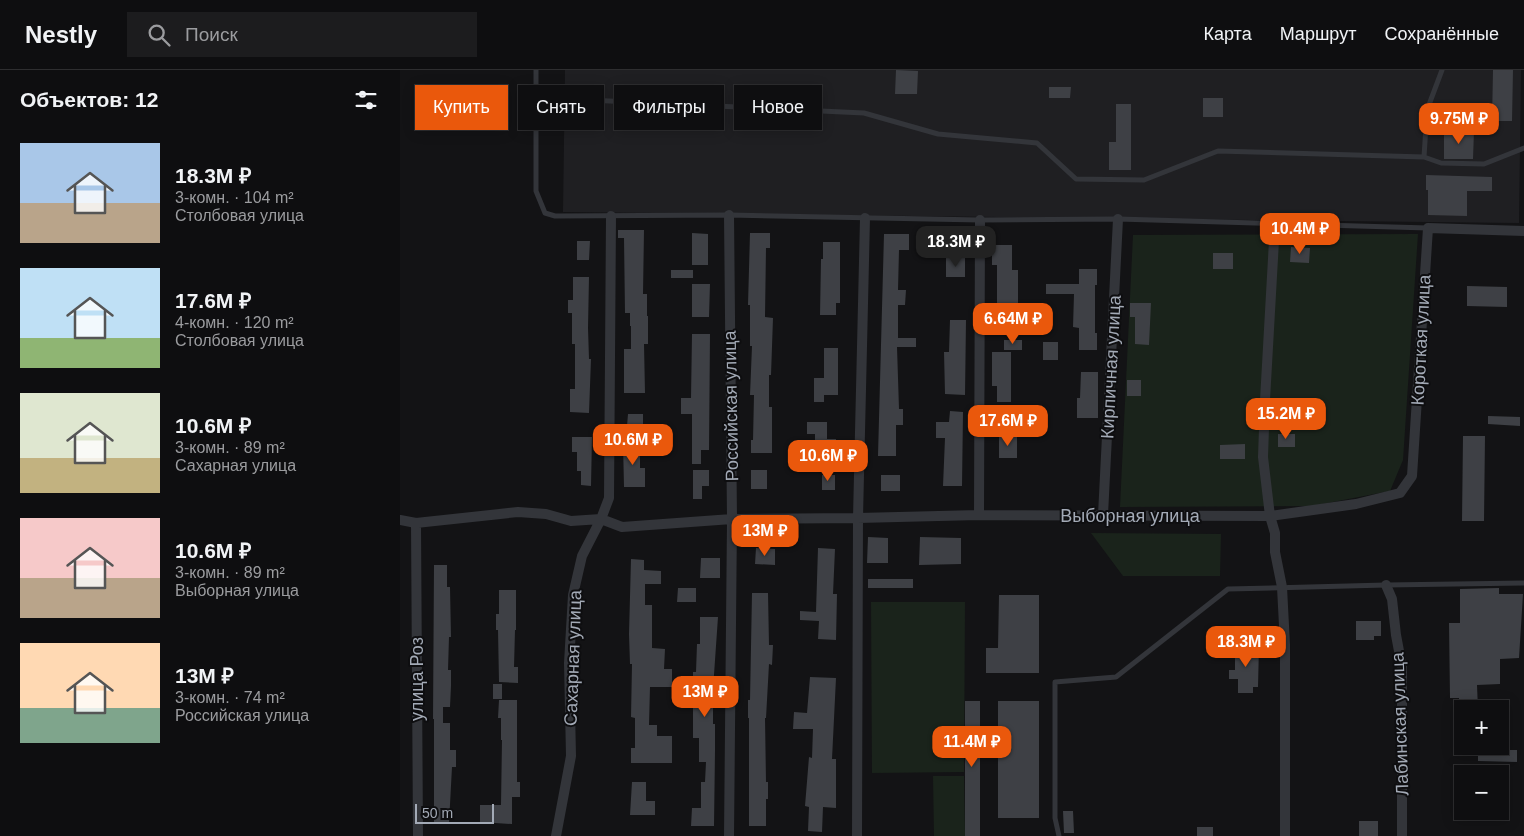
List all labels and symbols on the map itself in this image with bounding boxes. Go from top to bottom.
pin: 9.75M ₽ [1413,102,1505,145]
pin: 10.4M ₽ [1254,212,1346,255]
pin: 18.3M ₽ [910,226,1002,268]
street label: Короткая улица [1408,273,1434,406]
street label: Кирпичная улица [1097,294,1125,439]
pin: 6.64M ₽ [967,302,1059,345]
street label: Российская улица [720,329,742,482]
pin: 15.2M ₽ [1240,398,1332,440]
pin: 17.6M ₽ [962,404,1054,447]
pin: 10.6M ₽ [587,424,679,466]
pin: 10.6M ₽ [782,440,874,482]
street label: Выборная улица [1060,506,1201,526]
pin: 13M ₽ [730,514,800,557]
street label: Сахарная улица [561,589,585,726]
pin: 18.3M ₽ [1200,626,1292,668]
street label: улица Роз [407,637,427,721]
street label: Лабинская улица [1387,651,1413,796]
pin: 13M ₽ [670,676,740,718]
pin: 11.4M ₽ [926,726,1018,768]
scale bar [415,801,494,824]

